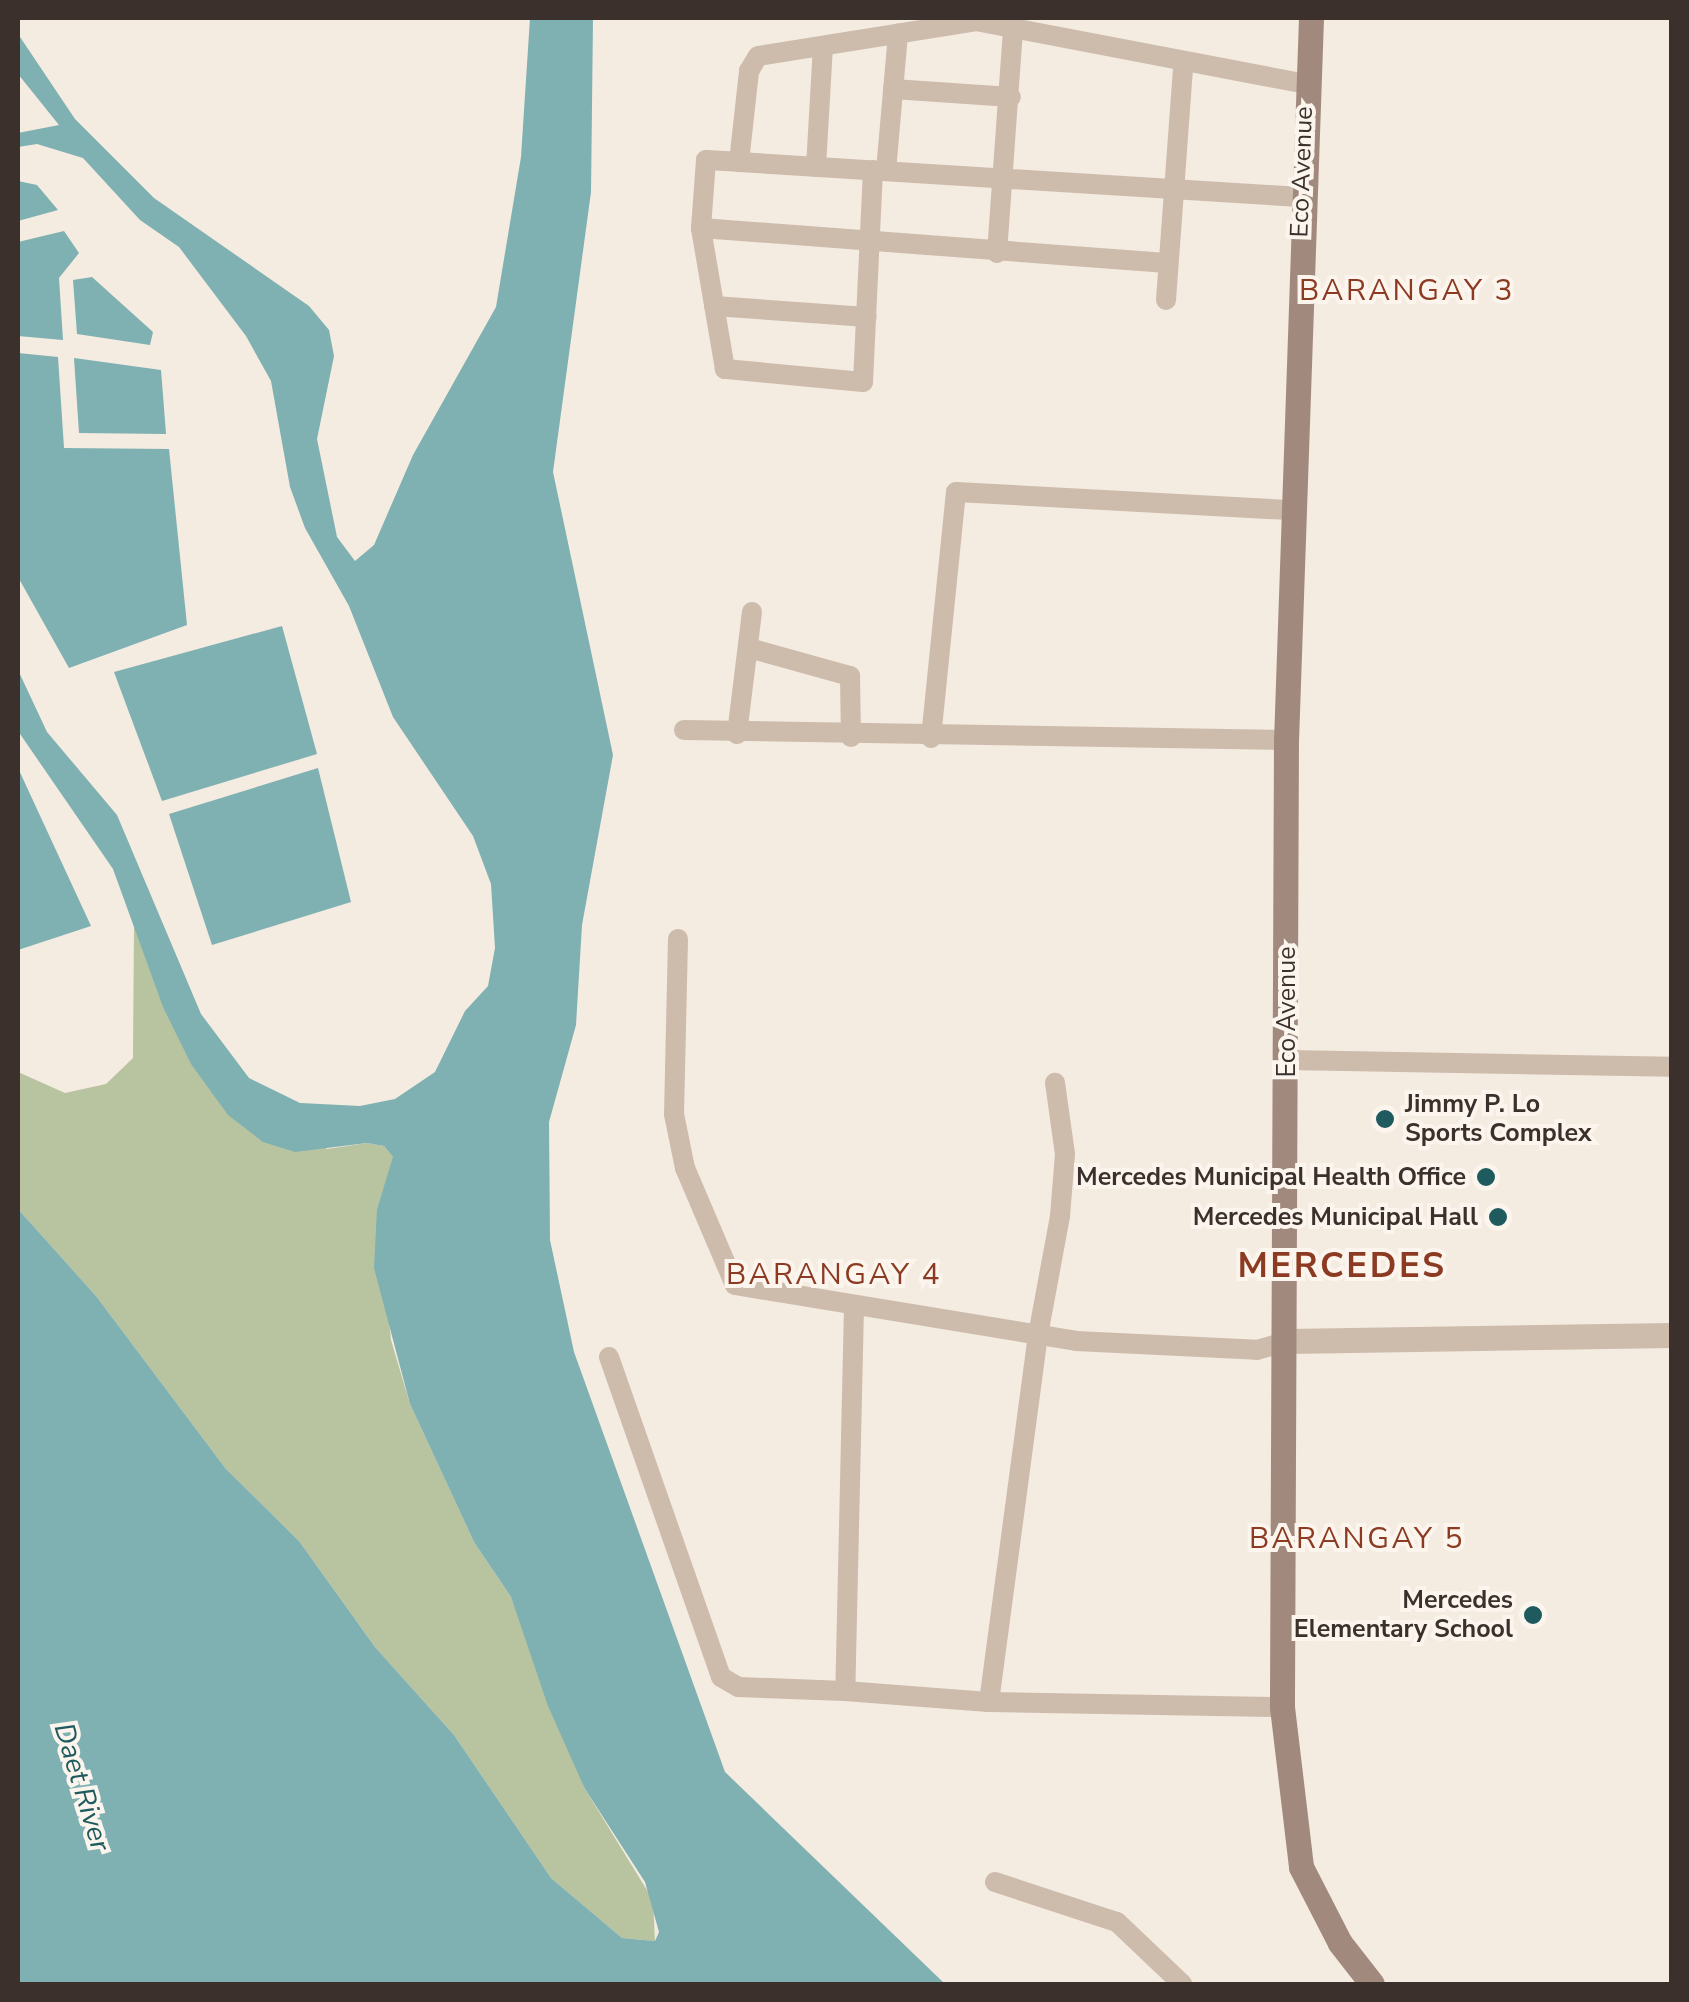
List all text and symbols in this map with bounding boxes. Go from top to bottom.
street label: Eco Avenue [1285,106,1319,238]
district label: BARANGAY 3 [1299,273,1515,309]
street label: Eco Avenue [1272,946,1302,1078]
place label: Jimmy P. Lo Sports Complex [1405,1090,1592,1149]
marker: Jimmy P. Lo Sports Complex [1374,1108,1396,1130]
place label: Mercedes Municipal Health Office [1076,1162,1466,1192]
marker: Mercedes Municipal Health Office [1475,1166,1497,1188]
place label: Mercedes Municipal Hall [1193,1202,1478,1232]
marker: Mercedes Municipal Hall [1487,1206,1509,1228]
district label: MERCEDES [1237,1245,1447,1287]
district label: BARANGAY 4 [726,1257,942,1293]
district label: BARANGAY 5 [1249,1521,1465,1557]
place label: Mercedes Elementary School [1294,1586,1513,1645]
marker: Mercedes Elementary School [1522,1604,1544,1626]
water label: Daet River [47,1719,117,1855]

